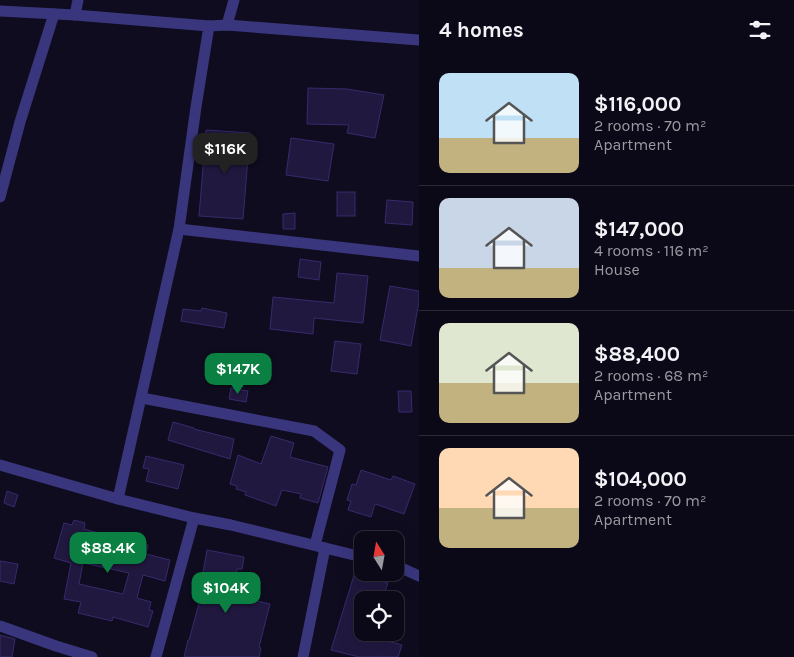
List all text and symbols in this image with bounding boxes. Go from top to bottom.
icon: filters [746,16,774,44]
text: 4 homes [439,18,524,42]
text: $116,000 [594,92,681,116]
icon: home [479,93,539,153]
text: 2 rooms · 70 m² [594,116,706,135]
pin: $116K [190,132,260,175]
text: Apartment [594,135,672,154]
text: $116K [204,139,246,158]
text: $147,000 [594,217,684,241]
icon: home [479,218,539,278]
text: 4 rooms · 116 m² [594,241,709,260]
text: House [594,260,640,279]
text: $88,400 [594,342,680,366]
icon: home [479,343,539,403]
pin: $147K [203,352,273,395]
text: $147K [216,359,260,378]
text: 2 rooms · 68 m² [594,366,708,385]
text: Apartment [594,385,672,404]
text: $104,000 [594,467,687,491]
icon: home [479,468,539,528]
text: 2 rooms · 70 m² [594,491,706,510]
text: Apartment [594,510,672,529]
north arrow [354,531,404,581]
map controls [354,531,404,641]
pin: $88.4K [67,532,149,574]
text: $88.4K [80,538,136,557]
pin: $104K [191,572,261,614]
text: $104K [203,578,249,597]
button: locate [354,591,404,641]

